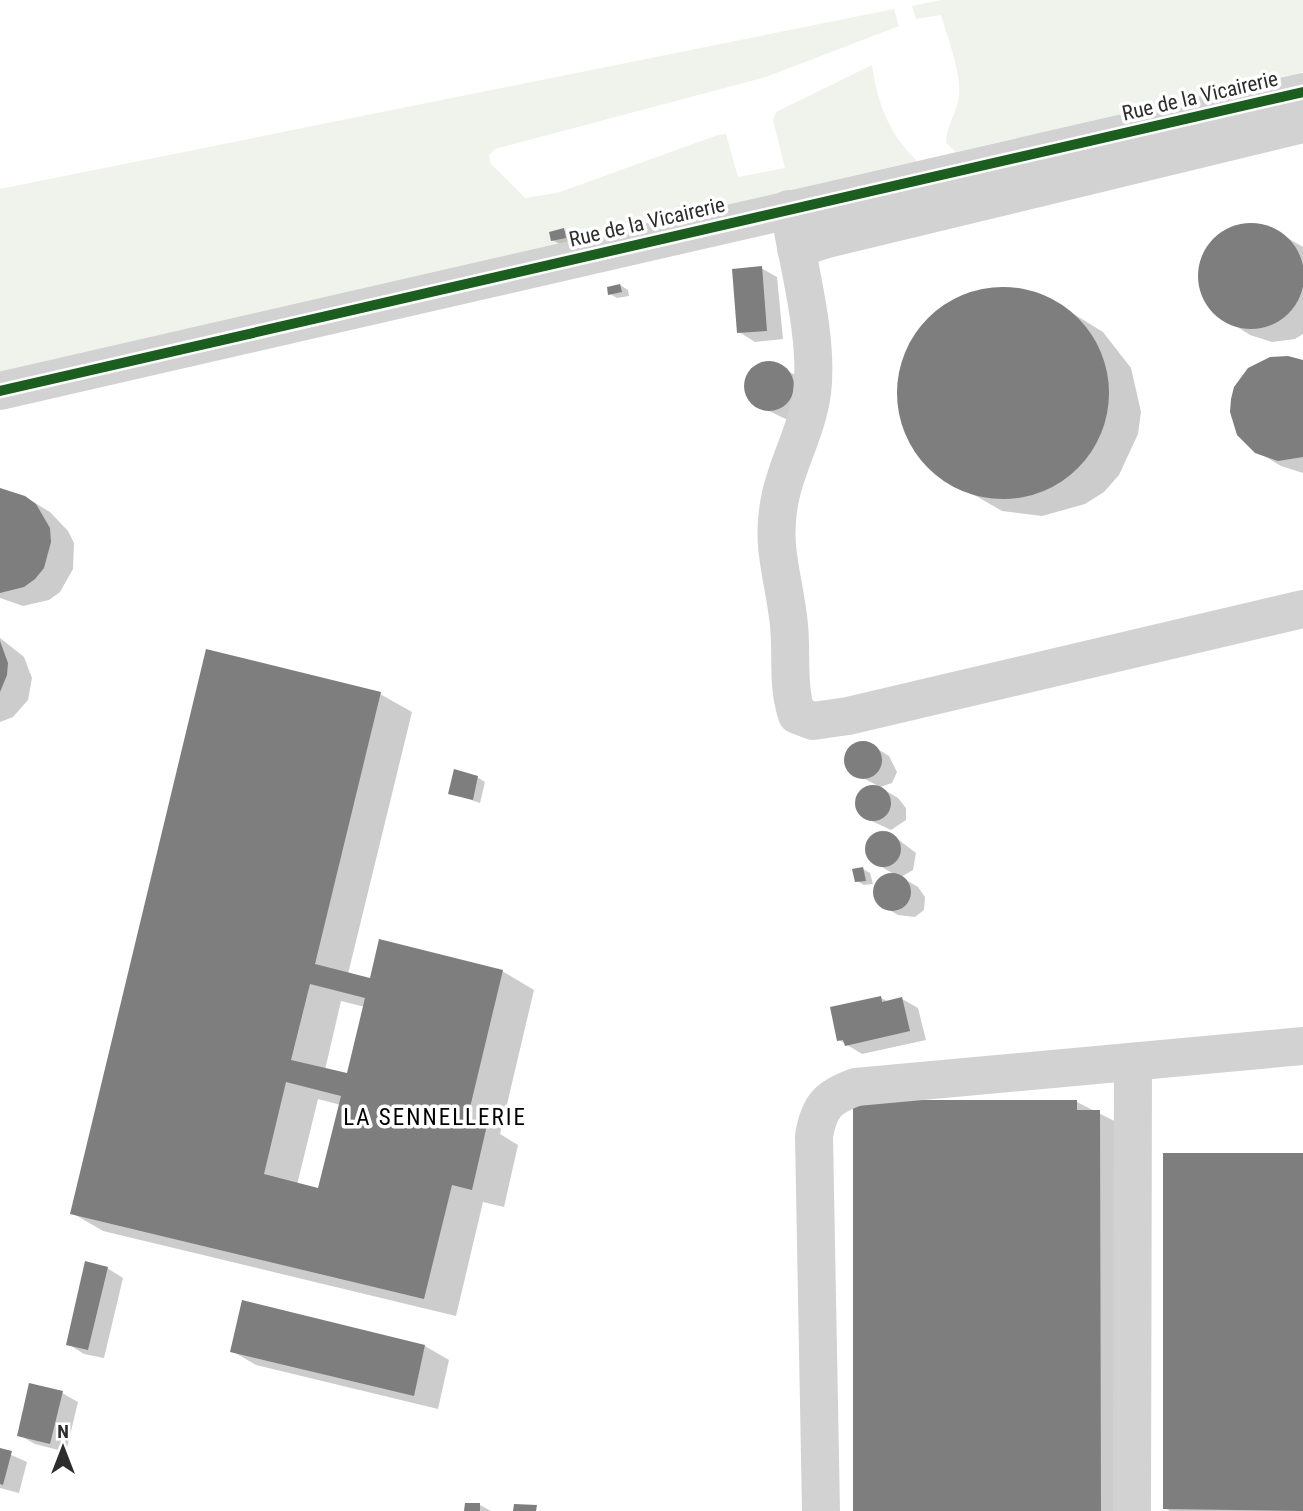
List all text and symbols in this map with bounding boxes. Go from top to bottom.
street label: Rue de la Vicairerie [1120,66,1280,126]
street label: Rue de la Vicairerie [567,192,727,252]
district label: LA SENNELLERIE [343,1104,527,1131]
north arrow [28,1413,98,1483]
text: N [57,1420,69,1443]

